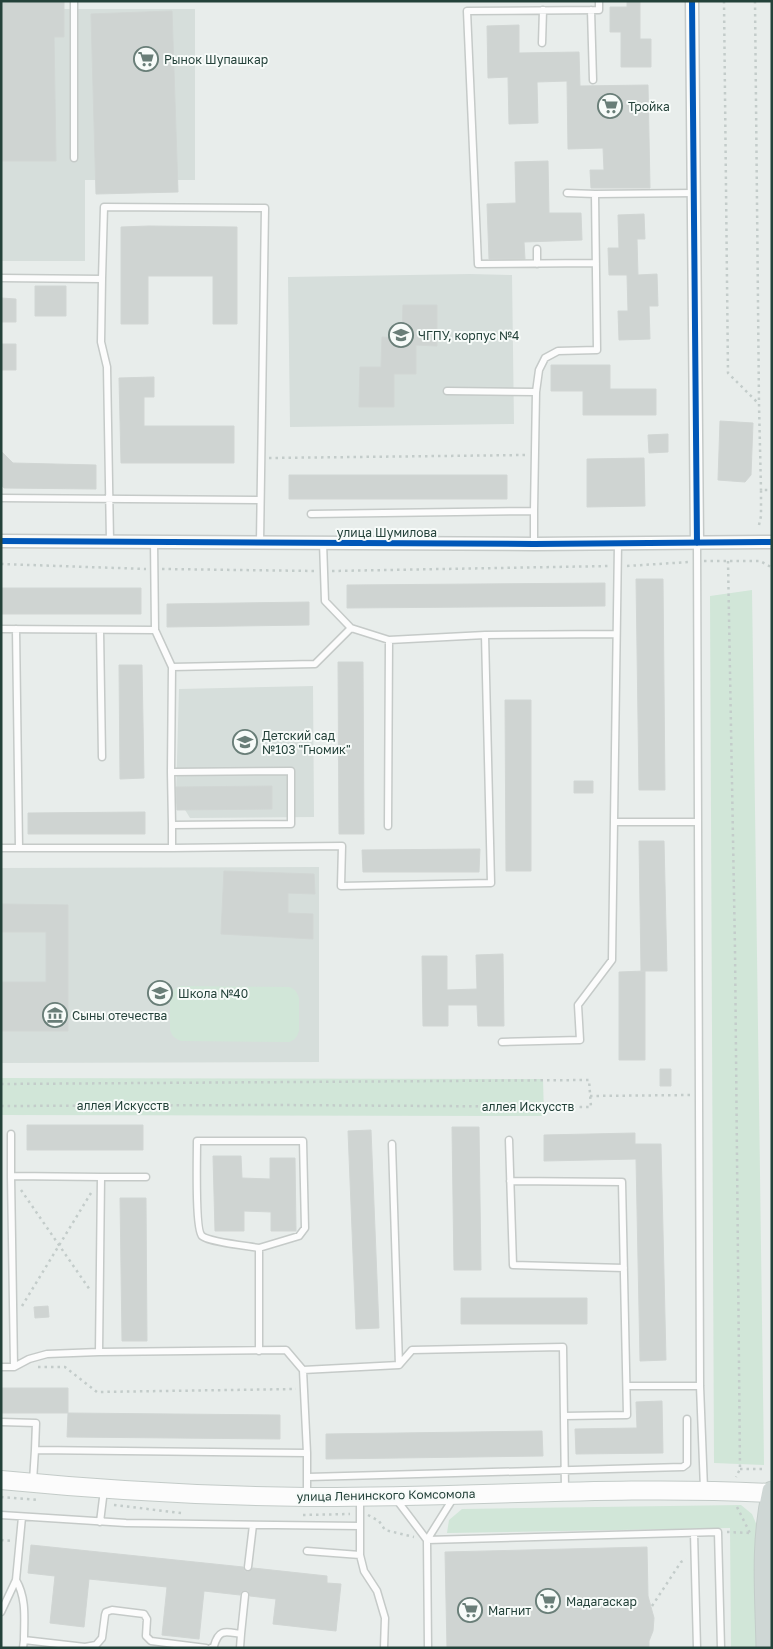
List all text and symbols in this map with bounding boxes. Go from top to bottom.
supermarket icon: Рынок Шупашкар [133,46,159,72]
place label: Рынок Шупашкар [164,52,268,67]
supermarket icon: Тройка [597,93,623,119]
place label: Тройка [628,99,670,114]
school or university icon: ЧГПУ, корпус №4 [388,322,414,348]
place label: ЧГПУ, корпус №4 [418,328,519,343]
street label: улица Шумилова [337,525,437,540]
place label: Детский сад №103 "Гномик" [262,728,351,757]
school or university icon: Детский сад №103 "Гномик" [232,729,258,755]
school or university icon: Школа №40 [147,980,173,1006]
place label: Школа №40 [178,986,248,1001]
museum icon: Сыны отечества [42,1002,68,1028]
place label: Сыны отечества [72,1008,167,1023]
street label: аллея Искусств [77,1098,169,1113]
street label: аллея Искусств [482,1099,574,1114]
street label: улица Ленинского Комсомола [296,1486,476,1504]
supermarket icon: Мадагаскар [535,1588,561,1614]
place label: Мадагаскар [566,1594,637,1609]
supermarket icon: Магнит [457,1597,483,1623]
place label: Магнит [488,1603,531,1618]

